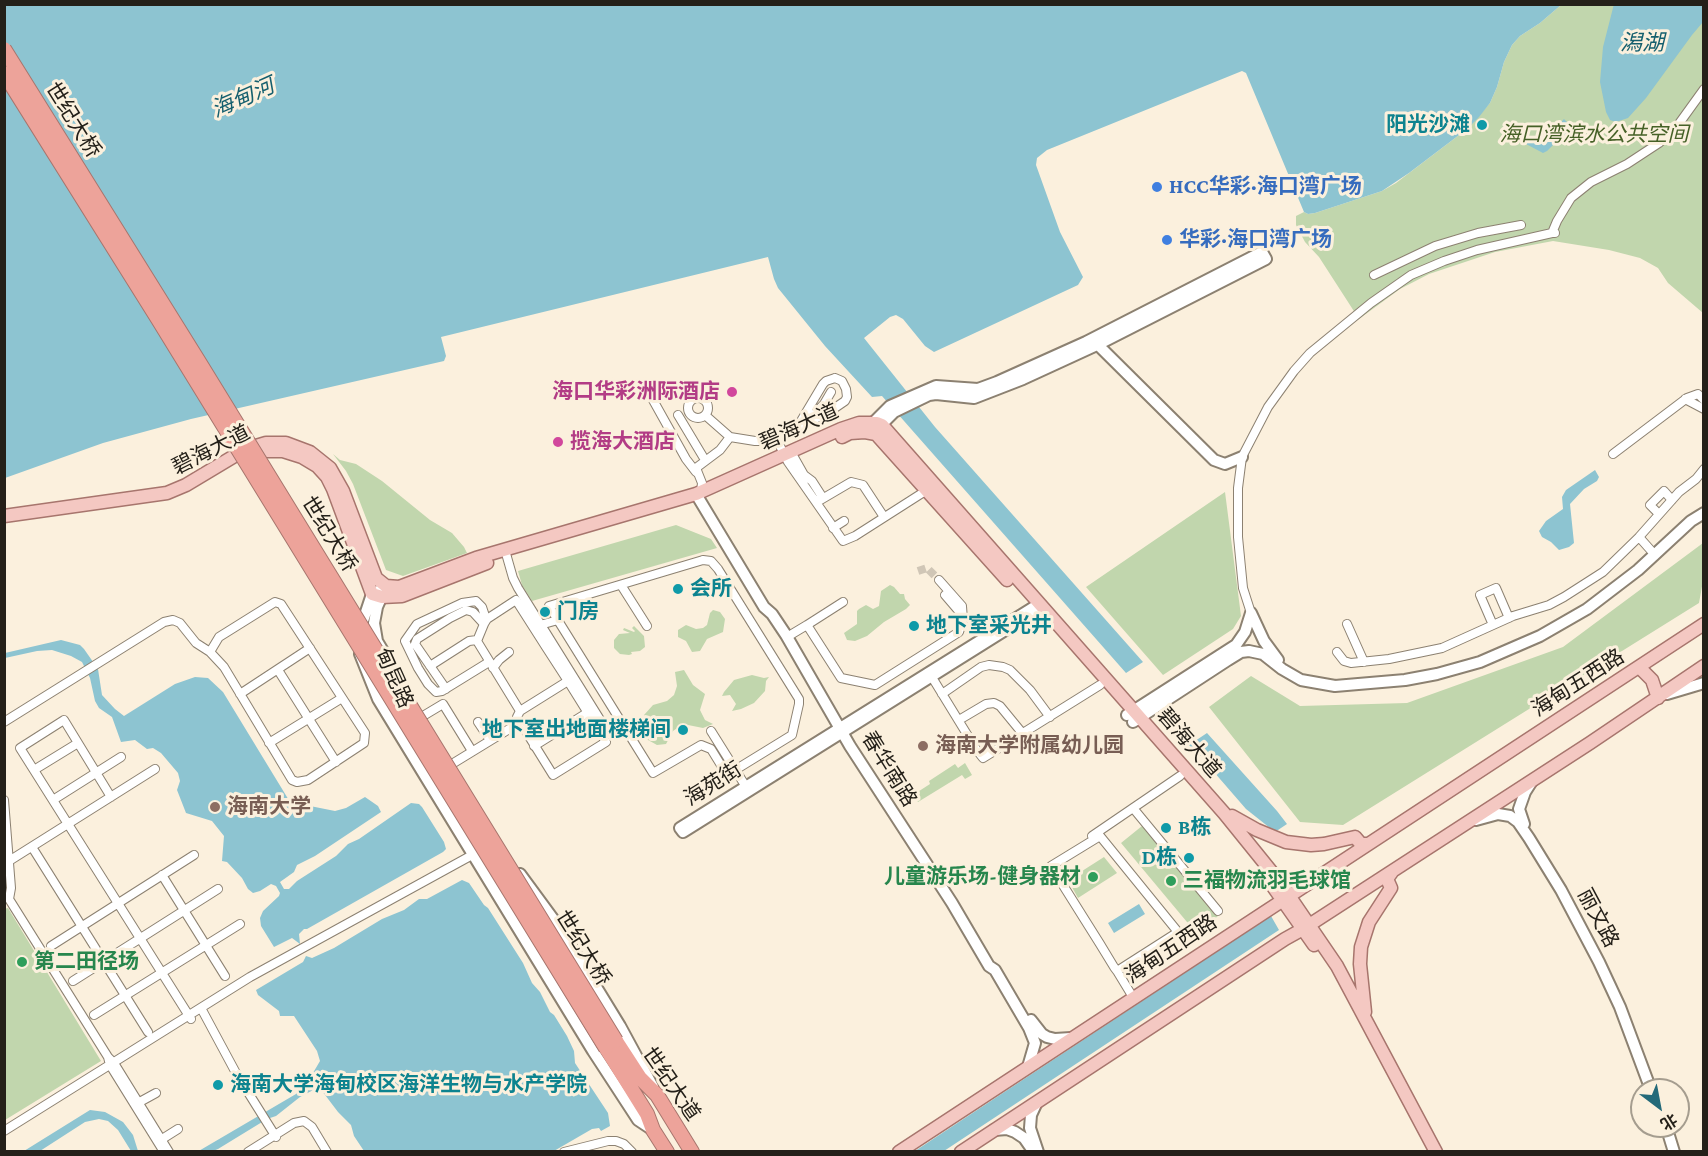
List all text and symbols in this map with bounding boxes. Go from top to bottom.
water label: 潟湖 [1620,30,1664,56]
water label: 海甸河 [207,73,279,123]
street label: 世纪大桥 [40,78,106,162]
place label: 阳光沙滩 [1386,112,1470,138]
marker: 阳光沙滩 [1475,118,1489,132]
park label: 海口湾滨水公共空间 [1500,122,1688,148]
place label: HCC华彩·海口湾广场 [1169,174,1362,200]
marker: HCC华彩·海口湾广场 [1150,180,1164,194]
place label: 华彩·海口湾广场 [1179,227,1332,253]
marker: 华彩·海口湾广场 [1160,233,1174,247]
place label: 海口华彩洲际酒店 [552,379,720,405]
marker: 海口华彩洲际酒店 [725,385,739,399]
street label: 碧海大道 [756,398,842,456]
street label: 碧海大道 [168,420,254,480]
place label: 揽海大酒店 [570,429,675,455]
marker: 揽海大酒店 [551,435,565,449]
street label: 世纪大桥 [296,492,362,576]
place label: 会所 [690,576,732,602]
marker: 会所 [671,582,685,596]
place label: 门房 [557,599,599,625]
marker: 门房 [538,605,552,619]
place label: 地下室采光井 [926,613,1052,639]
marker: 地下室采光井 [907,619,921,633]
street label: 甸昆路 [370,644,418,712]
street label: 海甸五西路 [1527,644,1629,722]
street label: 碧海大道 [1152,703,1226,783]
place label: 地下室出地面楼梯间 [482,717,671,743]
marker: 地下室出地面楼梯间 [676,723,690,737]
street label: 春华南路 [856,727,922,811]
place label: 海南大学附属幼儿园 [935,733,1124,759]
marker: 海南大学附属幼儿园 [916,739,930,753]
street label: 海苑街 [680,757,746,811]
place label: 海南大学 [227,794,311,820]
marker: 海南大学 [208,800,222,814]
place label: B栋 [1178,815,1211,841]
marker: B栋 [1159,821,1173,835]
place label: D栋 [1142,845,1177,871]
marker: D栋 [1182,851,1196,865]
place label: 儿童游乐场-健身器材 [884,864,1081,890]
place label: 三福物流羽毛球馆 [1183,868,1351,894]
marker: 儿童游乐场-健身器材 [1086,870,1100,884]
marker: 三福物流羽毛球馆 [1164,874,1178,888]
street label: 丽文路 [1572,884,1624,952]
street label: 世纪大桥 [550,906,616,990]
street label: 海甸五西路 [1120,909,1222,989]
place label: 第二田径场 [34,949,139,975]
marker: 第二田径场 [15,955,29,969]
street label: 世纪大道 [637,1042,705,1126]
place label: 海南大学海甸校区海洋生物与水产学院 [230,1072,587,1098]
marker: 海南大学海甸校区海洋生物与水产学院 [211,1078,225,1092]
north arrow [1630,1078,1690,1138]
text: 北 [1657,1111,1680,1133]

